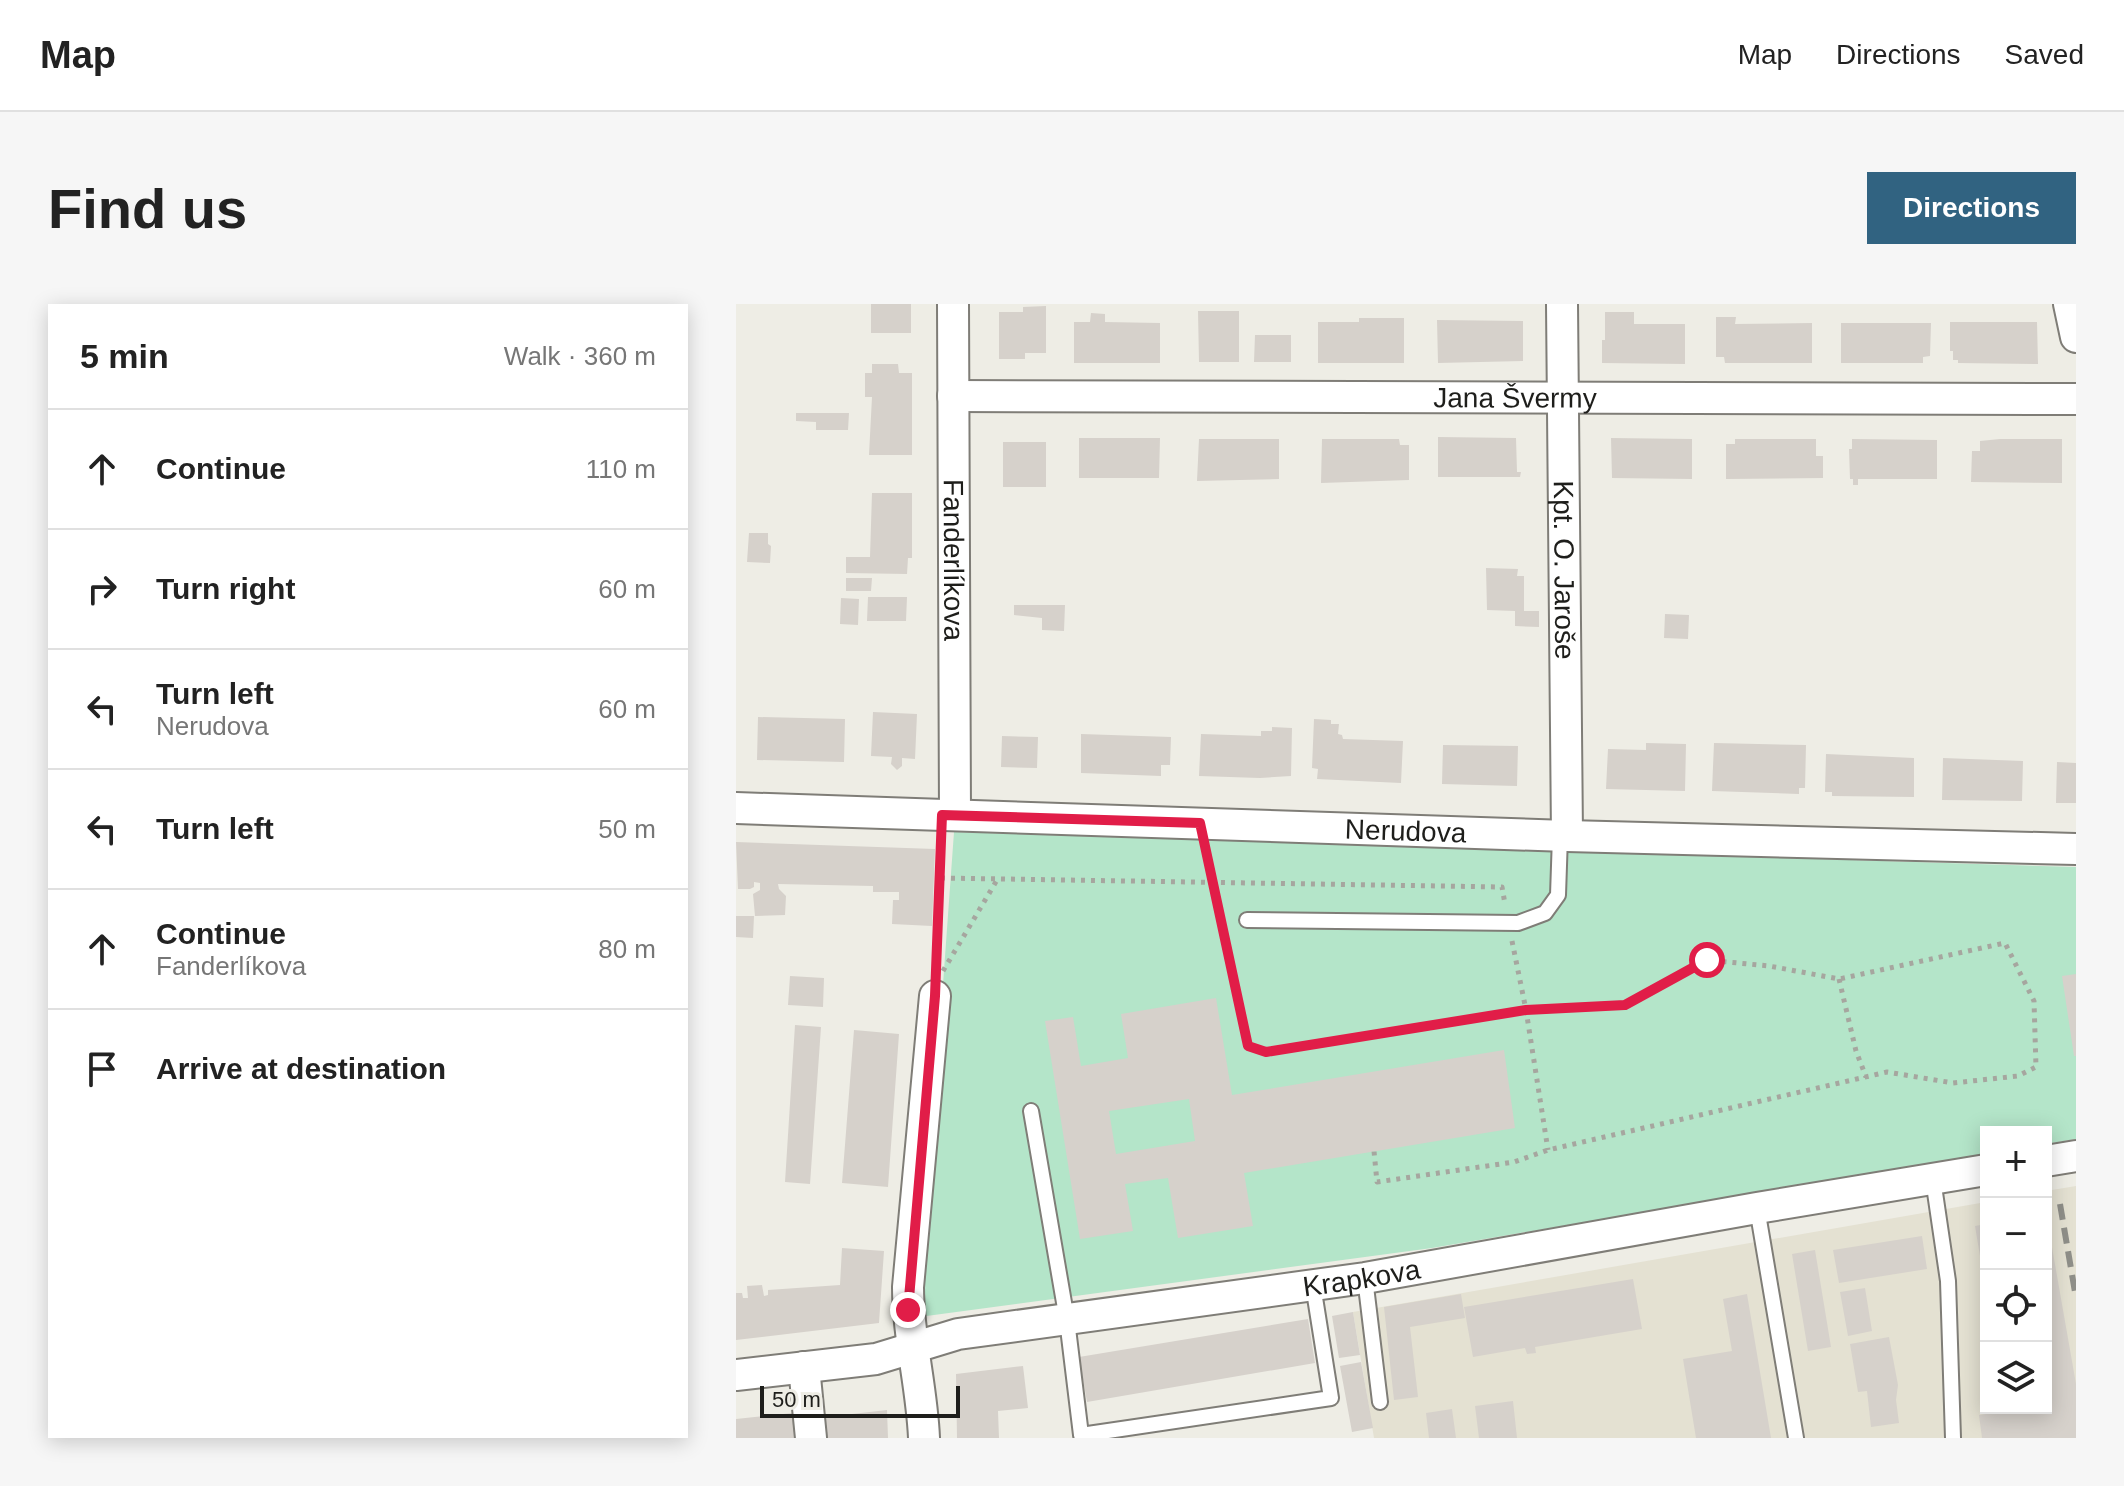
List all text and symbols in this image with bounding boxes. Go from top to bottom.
text: Map [40,34,116,76]
text: Map [1738,39,1792,70]
text: Directions [1836,39,1961,70]
text: Saved [2005,39,2084,70]
button: Directions [1867,172,2076,244]
text: Find us [48,177,247,240]
text: 5 min [80,337,169,375]
text: Walk · 360 m [504,341,656,371]
street label: Jana Švermy [1433,382,1597,413]
icon: ahead [80,447,124,491]
text: Continue [156,452,286,485]
text: 110 m [586,454,656,484]
street label: Fanderlíkova [938,479,970,641]
street label: Kpt. O. Jaroše [1548,480,1581,660]
icon: right [80,567,124,611]
text: Turn right [156,572,295,605]
text: 60 m [598,574,656,604]
text: Turn left [156,677,274,710]
icon: left [80,687,124,731]
text: 60 m [598,694,656,724]
text: Nerudova [156,711,269,741]
icon: left [80,807,124,851]
text: Turn left [156,812,274,845]
street label: Nerudova [1344,813,1467,848]
text: 50 m [598,814,656,844]
text: Continue [156,917,286,950]
icon: ahead [80,927,124,971]
text: 80 m [598,934,656,964]
route start [1689,942,1725,978]
text: Fanderlíkova [156,951,306,981]
icon: arrive [80,1047,124,1091]
text: Arrive at destination [156,1052,446,1085]
map controls [1980,1126,2052,1414]
button: + [1980,1126,2052,1198]
button: − [1980,1198,2052,1270]
street label: Krapkova [1301,1253,1423,1302]
button: locate [1980,1270,2052,1342]
route end [890,1292,926,1328]
button: layers [1980,1342,2052,1414]
scale bar [760,1382,960,1418]
text: 50 m [772,1387,821,1412]

